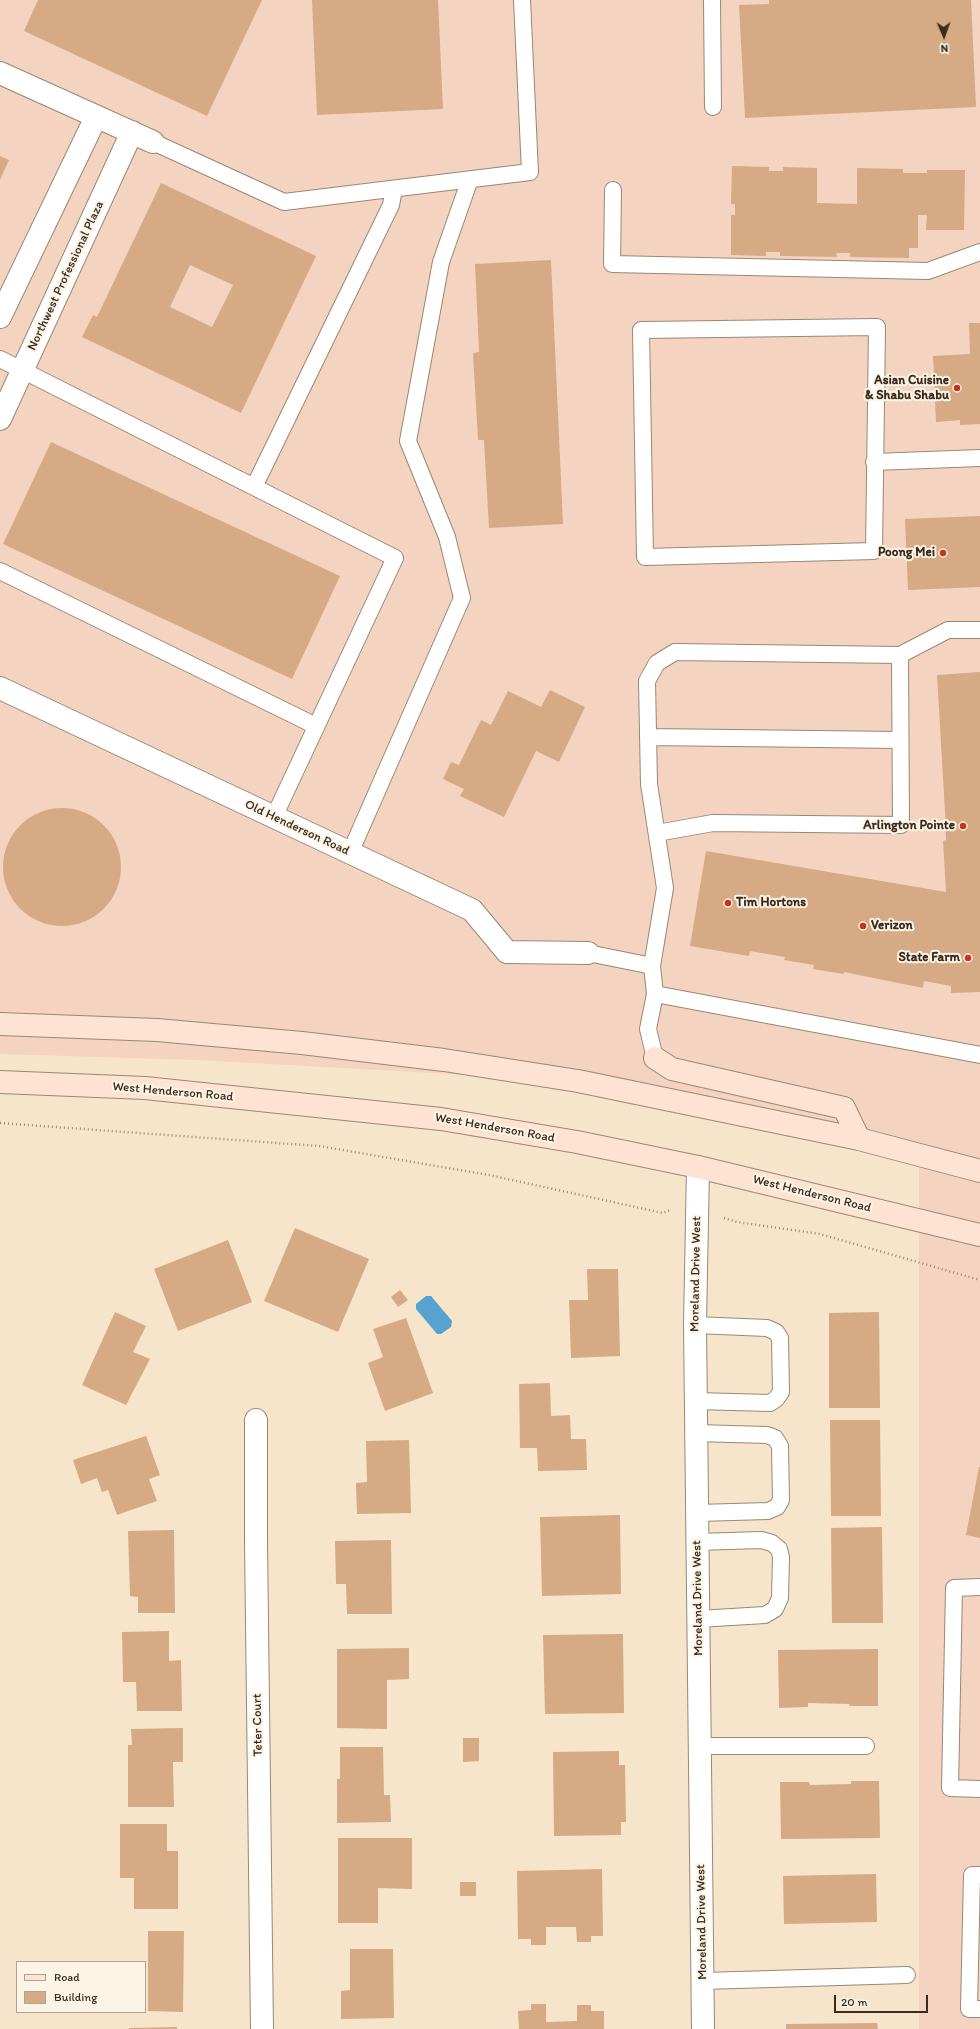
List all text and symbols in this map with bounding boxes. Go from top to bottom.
north arrow [924,16,964,56]
text: N [940,42,948,55]
street label: Northwest Professional Plaza [24,199,108,353]
place label: Asian Cuisine & Shabu Shabu [865,373,949,404]
marker: Asian Cuisine & Shabu Shabu [952,383,962,393]
place label: Poong Mei [878,545,935,561]
marker: Poong Mei [938,548,948,558]
street label: Old Henderson Road [242,797,352,859]
place label: Arlington Pointe [863,818,955,834]
marker: Arlington Pointe [958,821,968,831]
place label: Tim Hortons [736,895,806,911]
marker: Tim Hortons [723,898,733,908]
place label: Verizon [871,918,913,934]
marker: Verizon [858,921,868,931]
place label: State Farm [898,950,960,966]
marker: State Farm [963,953,973,963]
street label: West Henderson Road [112,1079,234,1105]
street label: West Henderson Road [434,1110,556,1146]
street label: West Henderson Road [751,1172,873,1216]
street label: Moreland Drive West [687,1216,705,1332]
street label: Moreland Drive West [689,1540,707,1656]
street label: Teter Court [250,1693,266,1757]
street label: Moreland Drive West [693,1864,711,1980]
legend [16,1961,146,2013]
text: Road [54,1970,80,1984]
scale bar [836,1987,930,2013]
text: Building [54,1990,97,2004]
text: 20 m [841,1995,868,2009]

